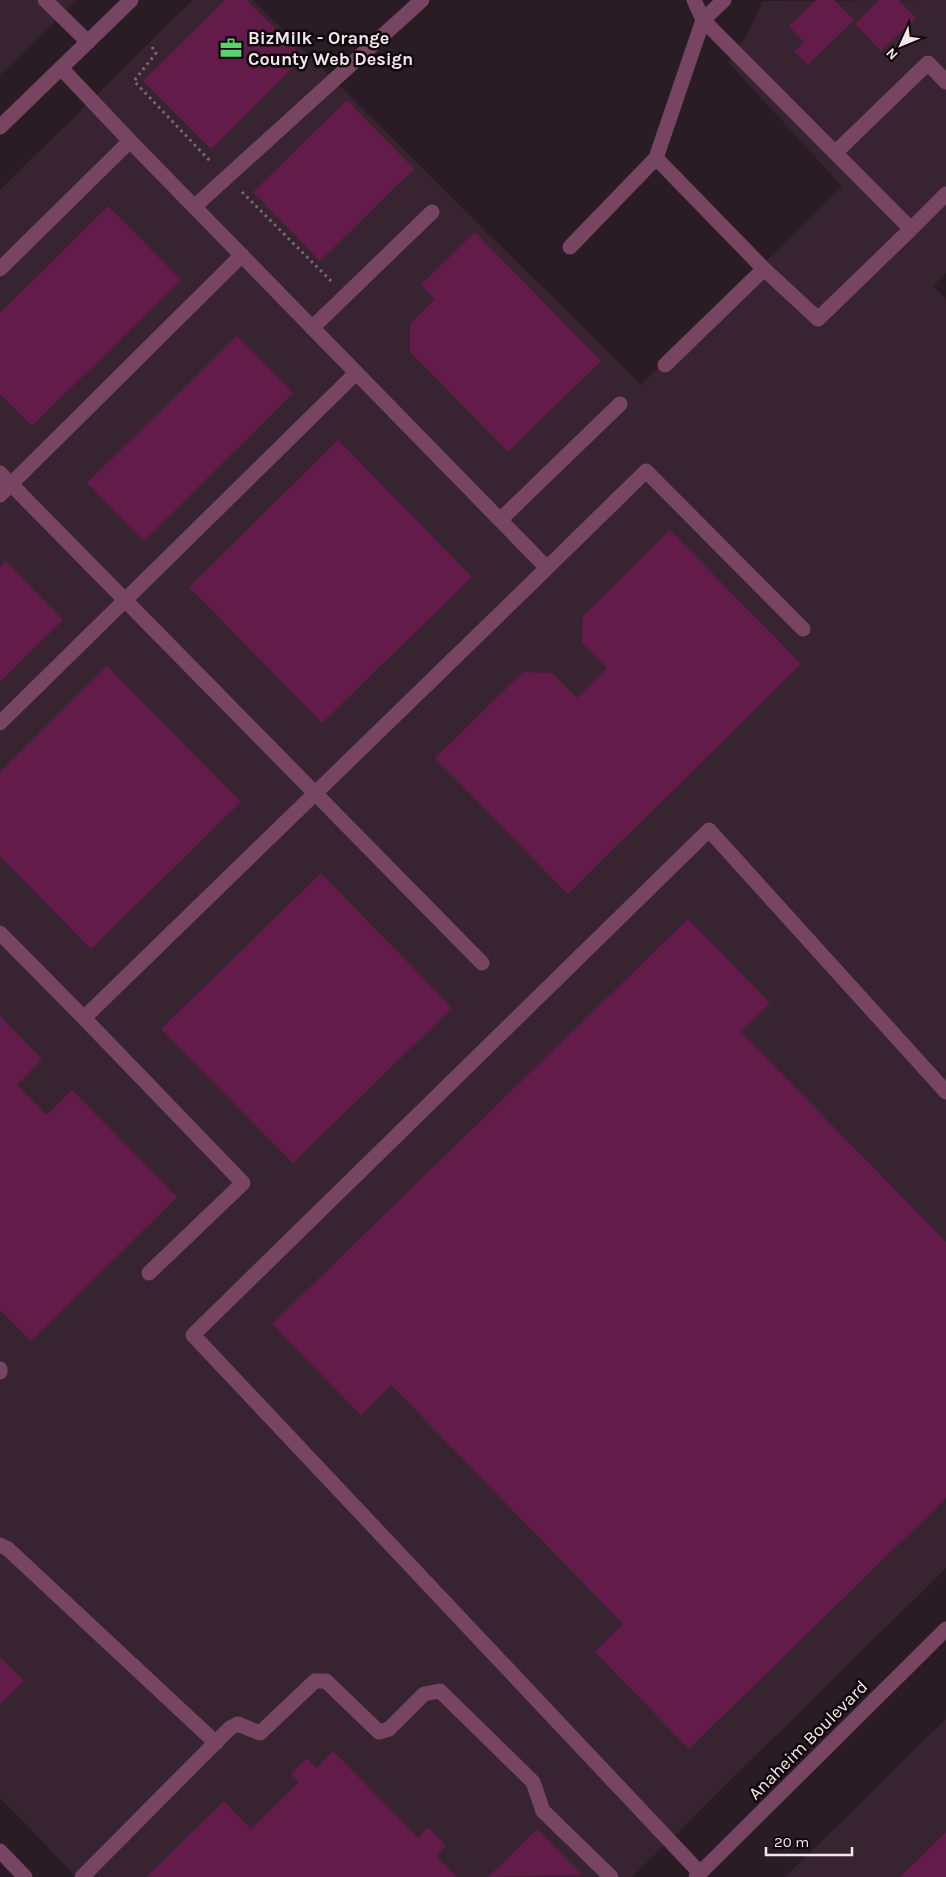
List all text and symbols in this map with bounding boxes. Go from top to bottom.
north arrow [876,20,926,70]
place label: BizMilk - Orange County Web Design [248,27,413,70]
office icon: BizMilk - Orange County Web Design [218,35,244,61]
text: N [882,44,902,63]
street label: Anaheim Boulevard [744,1676,872,1804]
scale bar [766,1824,852,1856]
text: 20 m [774,1833,809,1851]

